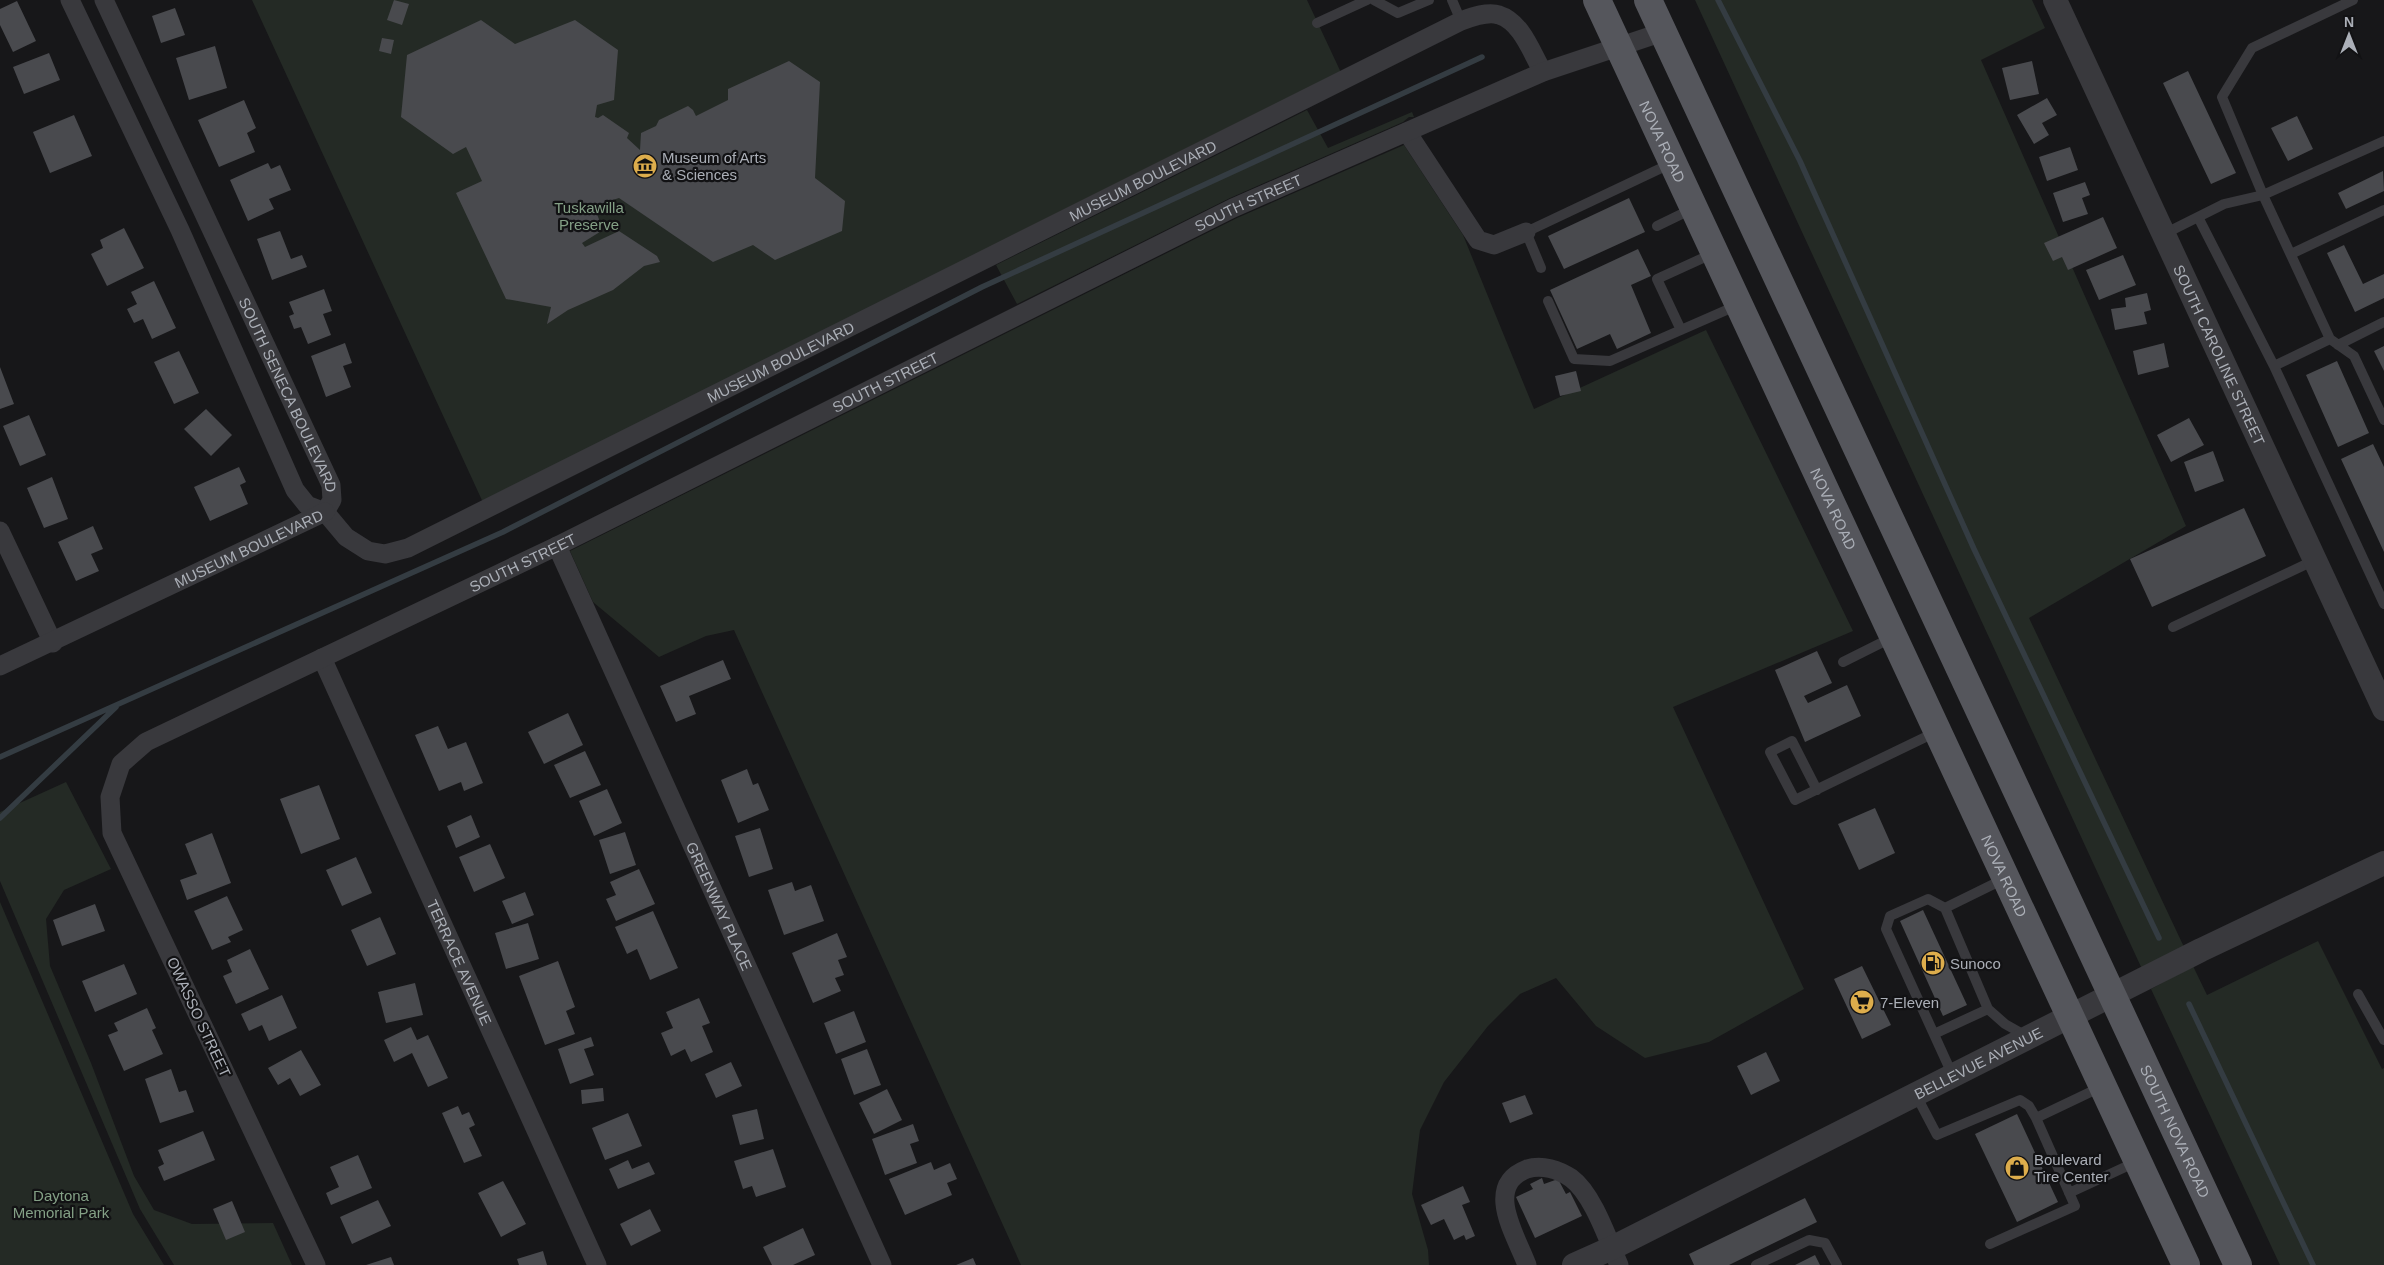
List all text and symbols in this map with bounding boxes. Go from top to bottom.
north arrow [2324,10,2374,60]
text: N [2344,14,2354,30]
street label: NOVA ROAD [1637,98,1689,185]
street label: MUSEUM BOULEVARD [1066,136,1219,224]
place label: Museum of Arts & Sciences [662,149,766,183]
museum icon: Museum of Arts & Sciences [632,153,658,179]
street label: SOUTH STREET [1192,171,1304,234]
park label: Tuskawilla Preserve [554,199,624,233]
street label: SOUTH CAROLINE STREET [2170,262,2269,448]
street label: SOUTH SENECA BOULEVARD [236,295,340,493]
street label: MUSEUM BOULEVARD [704,318,857,406]
street label: SOUTH STREET [829,348,941,416]
street label: NOVA ROAD [1807,465,1860,552]
street label: MUSEUM BOULEVARD [171,506,326,591]
street label: SOUTH STREET [467,530,578,595]
street label: NOVA ROAD [1978,832,2031,919]
street label: GREENWAY PLACE [683,839,756,973]
street label: TERRACE AVENUE [424,897,496,1028]
fuel station icon: Sunoco [1920,950,1946,976]
street label: OWASSO STREET [164,954,234,1080]
place label: Sunoco [1950,955,2001,972]
supermarket icon: 7-Eleven [1849,989,1875,1015]
place label: 7-Eleven [1880,994,1939,1011]
street label: BELLEVUE AVENUE [1911,1023,2045,1102]
street label: SOUTH NOVA ROAD [2137,1062,2214,1200]
place label: Boulevard Tire Center [2034,1151,2108,1185]
shop icon: Boulevard Tire Center [2004,1155,2030,1181]
park label: Daytona Memorial Park [13,1187,110,1221]

